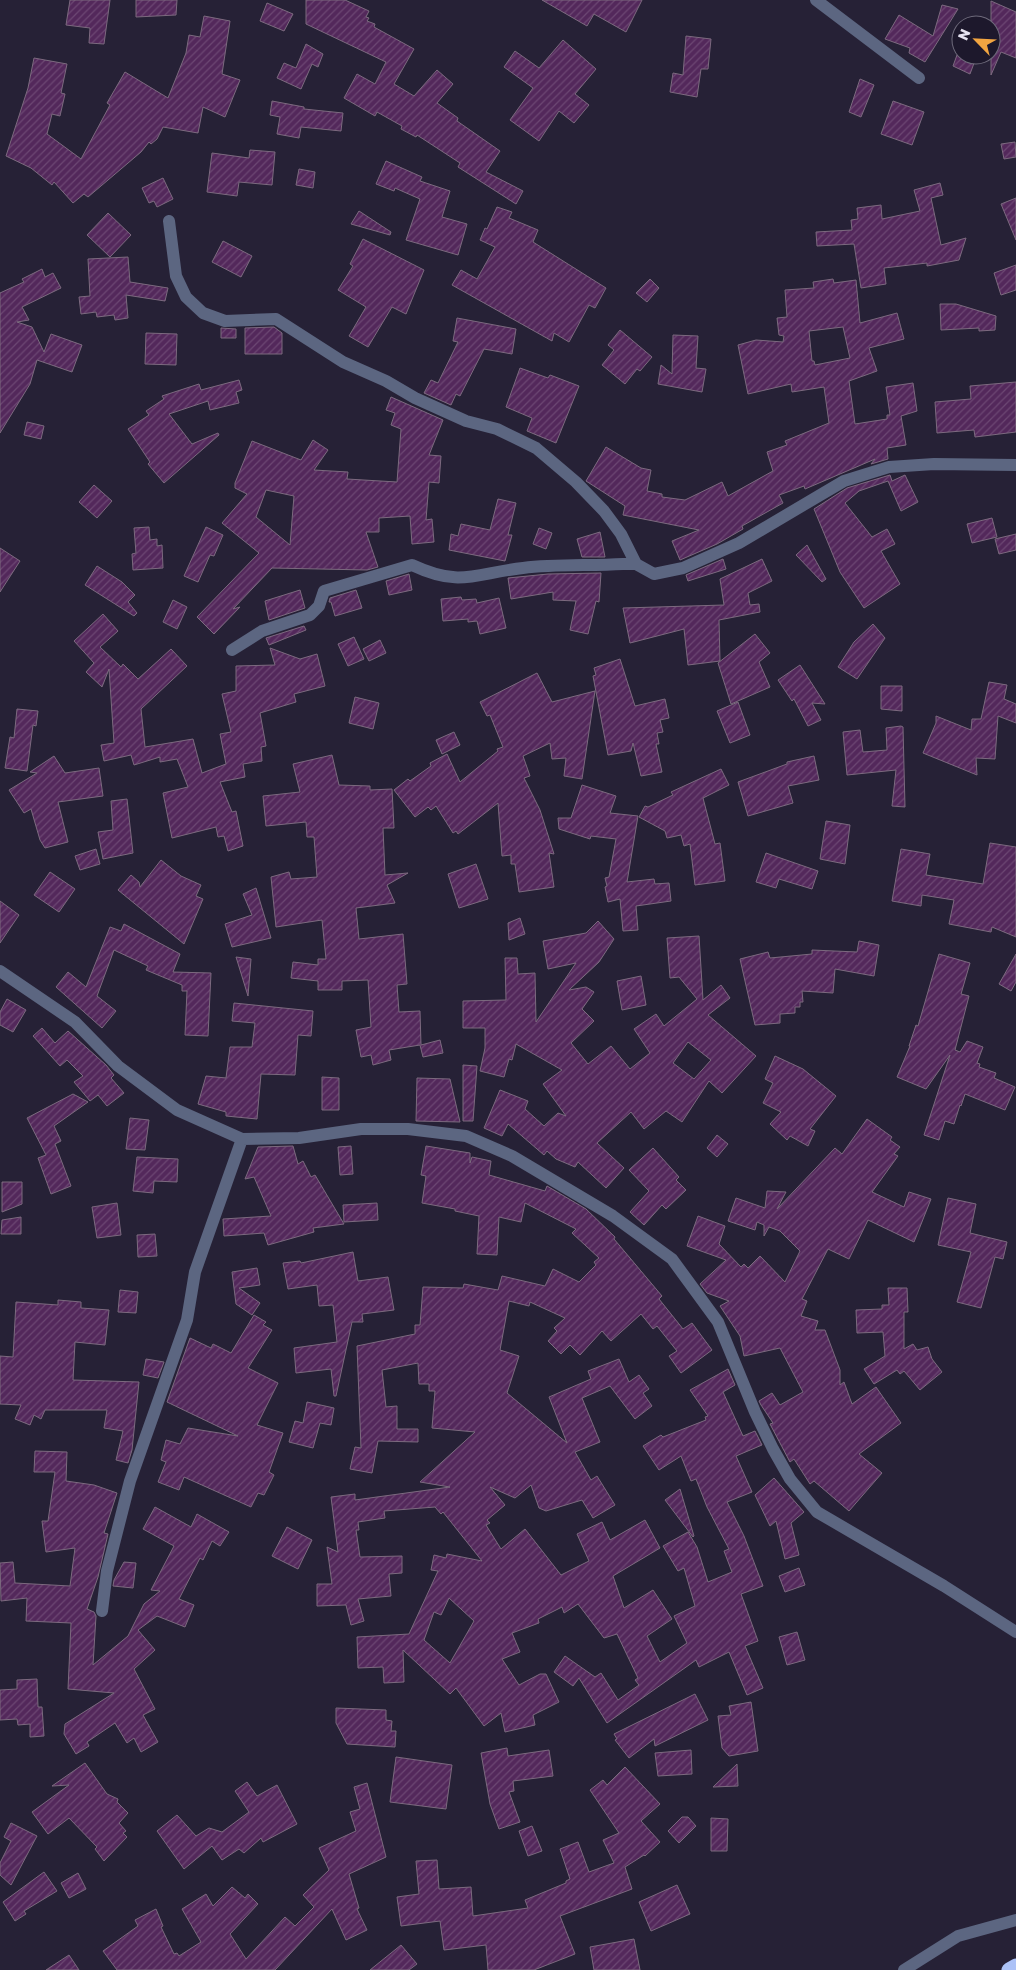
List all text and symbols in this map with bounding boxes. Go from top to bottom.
north arrow [951,15,1001,65]
text: N [954,26,974,43]

